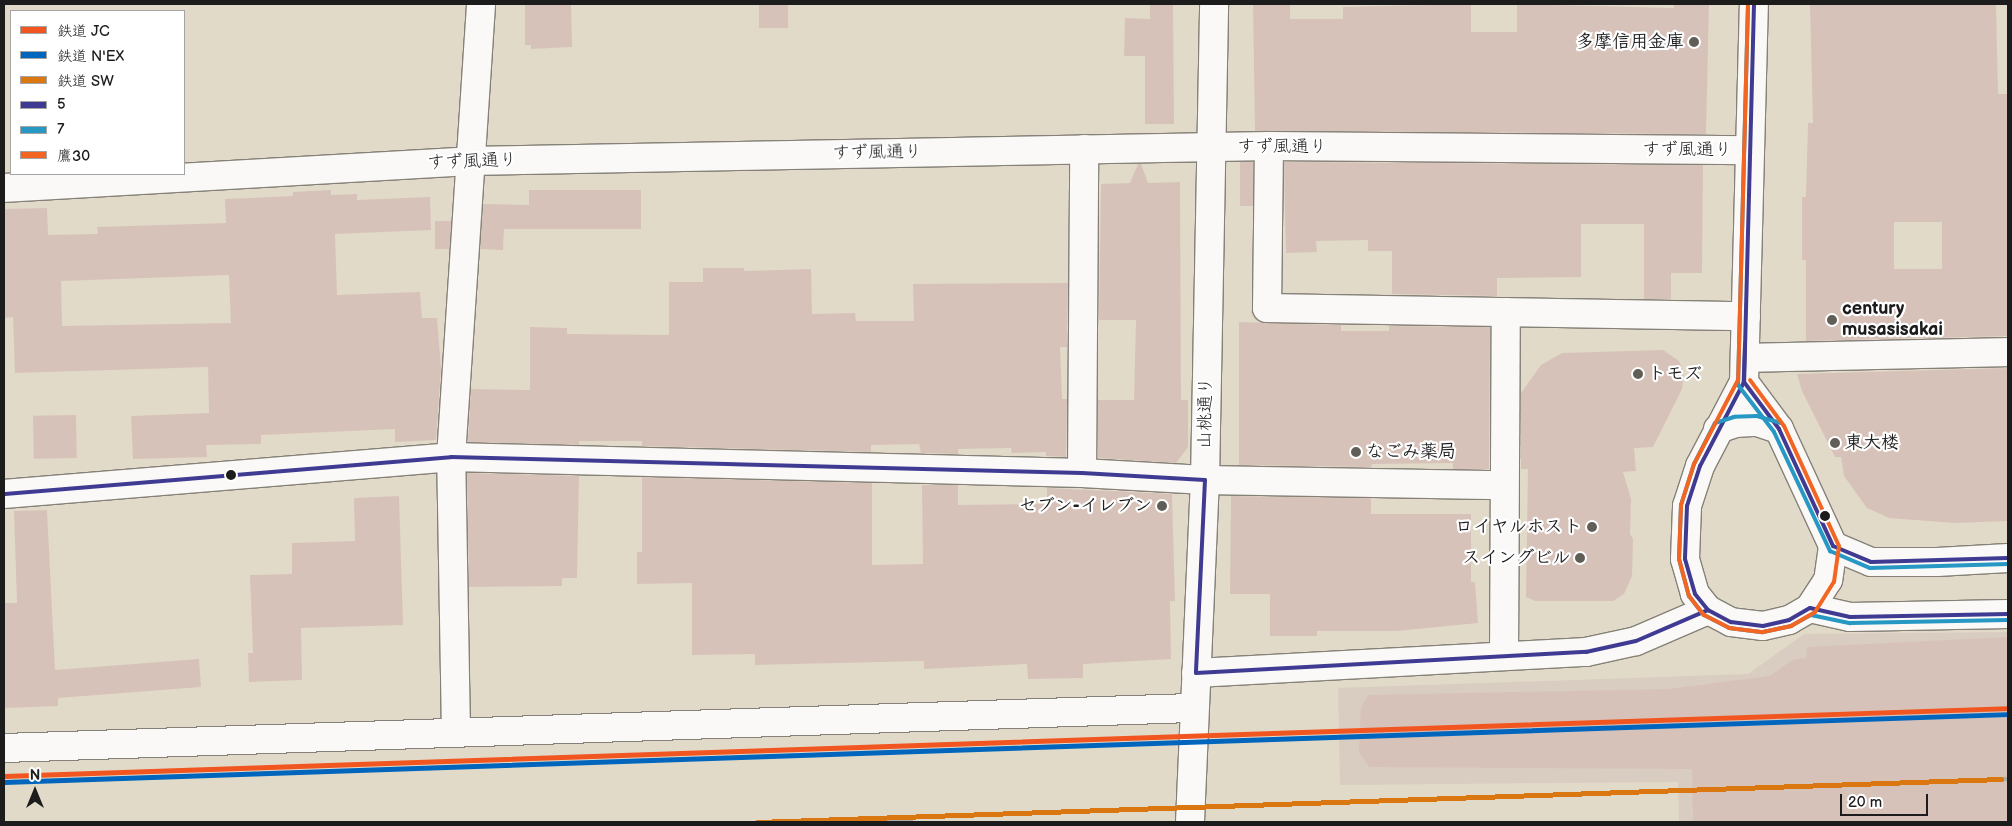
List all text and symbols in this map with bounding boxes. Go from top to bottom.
legend [10,10,185,175]
text: 鉄道 JC [57,22,110,41]
place label: 多摩信用金庫 [1576,31,1684,53]
marker: 多摩信用金庫 [1688,36,1700,48]
text: 鉄道 N'EX [57,47,124,66]
text: 鉄道 SW [57,72,114,91]
text: 5 [57,95,66,114]
text: 7 [57,120,64,139]
street label: すず風通り [1237,136,1327,158]
street label: すず風通り [1642,139,1732,161]
street label: すず風通り [832,141,922,165]
text: 鷹30 [57,147,90,166]
street label: すず風通り [427,150,517,174]
place label: century musasisakai [1842,299,1943,342]
marker: century musasisakai [1826,314,1838,326]
place label: トモズ [1648,363,1702,385]
marker: トモズ [1632,368,1644,380]
street label: 山桃通り [1195,377,1217,449]
place label: 東大楼 [1845,432,1899,454]
marker: 東大楼 [1829,437,1841,449]
place label: なごみ薬局 [1366,441,1456,463]
marker: なごみ薬局 [1350,446,1362,458]
unlabelled marker [226,470,236,480]
place label: セブン-イレブン [1019,495,1152,517]
marker: セブン-イレブン [1156,500,1168,512]
unlabelled marker [1820,511,1830,521]
place label: ロイヤルホスト [1456,516,1582,538]
marker: ロイヤルホスト [1586,521,1598,533]
place label: スイングビル [1462,547,1570,569]
marker: スイングビル [1574,552,1586,564]
north arrow [10,766,60,816]
text: N [30,767,40,784]
scale bar [1842,784,1930,816]
text: 20 m [1848,793,1882,812]

